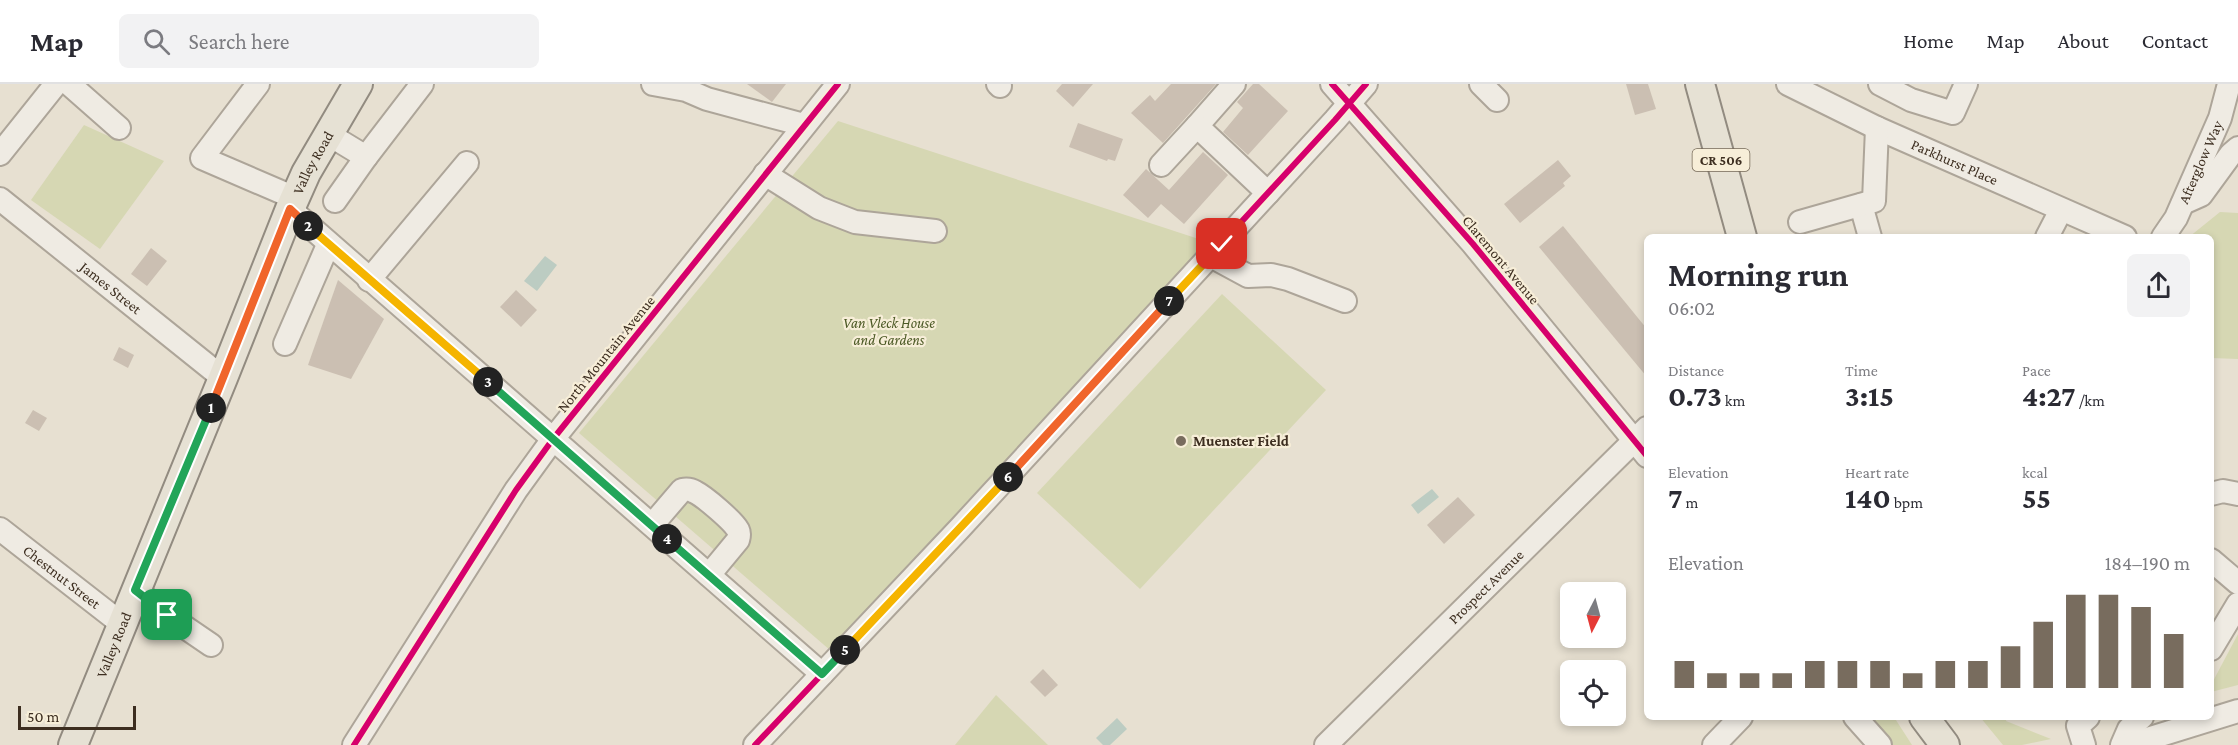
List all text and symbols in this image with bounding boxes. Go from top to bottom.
search box [119,14,539,68]
icon: search [140,25,173,58]
text: Map [30,26,83,57]
text: Search here [188,29,289,54]
text: Home [1903,29,1953,53]
text: Map [1986,29,2025,53]
text: About [2058,29,2109,53]
text: Contact [2142,29,2208,53]
street label: Afterglow Way [2175,118,2227,206]
street label: Valley Road [290,128,337,197]
street label: Parkhurst Place [1909,136,2001,188]
road number: CR 506 [1692,149,1750,171]
pin: 2 [293,211,323,241]
street label: Claremont Avenue [1459,212,1543,308]
text: 2 [304,217,312,234]
pin [1196,218,1247,269]
icon: check [1205,227,1238,260]
button: share [2127,254,2190,317]
text: Morning run [1668,256,1849,293]
street label: James Street [75,257,145,318]
pin: 7 [1154,286,1184,316]
street label: North Mountain Avenue [554,292,658,415]
text: 7 [1165,292,1173,309]
text: 06:02 [1668,297,1715,319]
park label: Van Vleck House and Gardens [843,315,935,348]
text: Distance [1668,362,1724,379]
text: Time [1845,362,1878,379]
text: Pace [2022,362,2051,379]
pin: 3 [473,367,503,397]
text: 3 [484,373,492,390]
text: 0.73 [1668,379,1722,412]
text: 3:15 [1845,379,1894,412]
text: 4:27 [2022,379,2076,412]
text: km [1722,392,1745,409]
text: /km [2076,392,2105,409]
pin: 1 [196,393,226,423]
text: 1 [208,399,214,416]
place label: Muenster Field [1193,433,1290,449]
marker: Muenster Field [1174,434,1188,448]
pin: 6 [993,462,1023,492]
text: Elevation [1668,464,1729,481]
text: Heart rate [1845,464,1909,481]
text: kcal [2022,464,2048,481]
text: 6 [1004,468,1012,485]
text: 7 [1668,481,1683,514]
text: 140 [1845,481,1891,514]
text: 55 [2022,481,2051,514]
text: m [1683,494,1698,511]
text: bpm [1891,494,1923,511]
pin: 4 [652,524,682,554]
text: 4 [663,530,671,547]
street label: Chestnut Street [20,542,104,613]
street label: Prospect Avenue [1445,546,1527,627]
text: Elevation [1668,552,1744,574]
text: 184–190 m [2105,552,2190,574]
north arrow [1560,582,1626,648]
map controls [1560,582,1626,726]
pin [141,589,192,640]
icon: arrive [150,598,183,631]
street label: Valley Road [93,610,134,680]
pin: 5 [830,635,860,665]
text: 5 [841,641,849,658]
button: locate [1560,660,1626,726]
scale bar [18,703,136,730]
text: 50 m [27,708,59,725]

